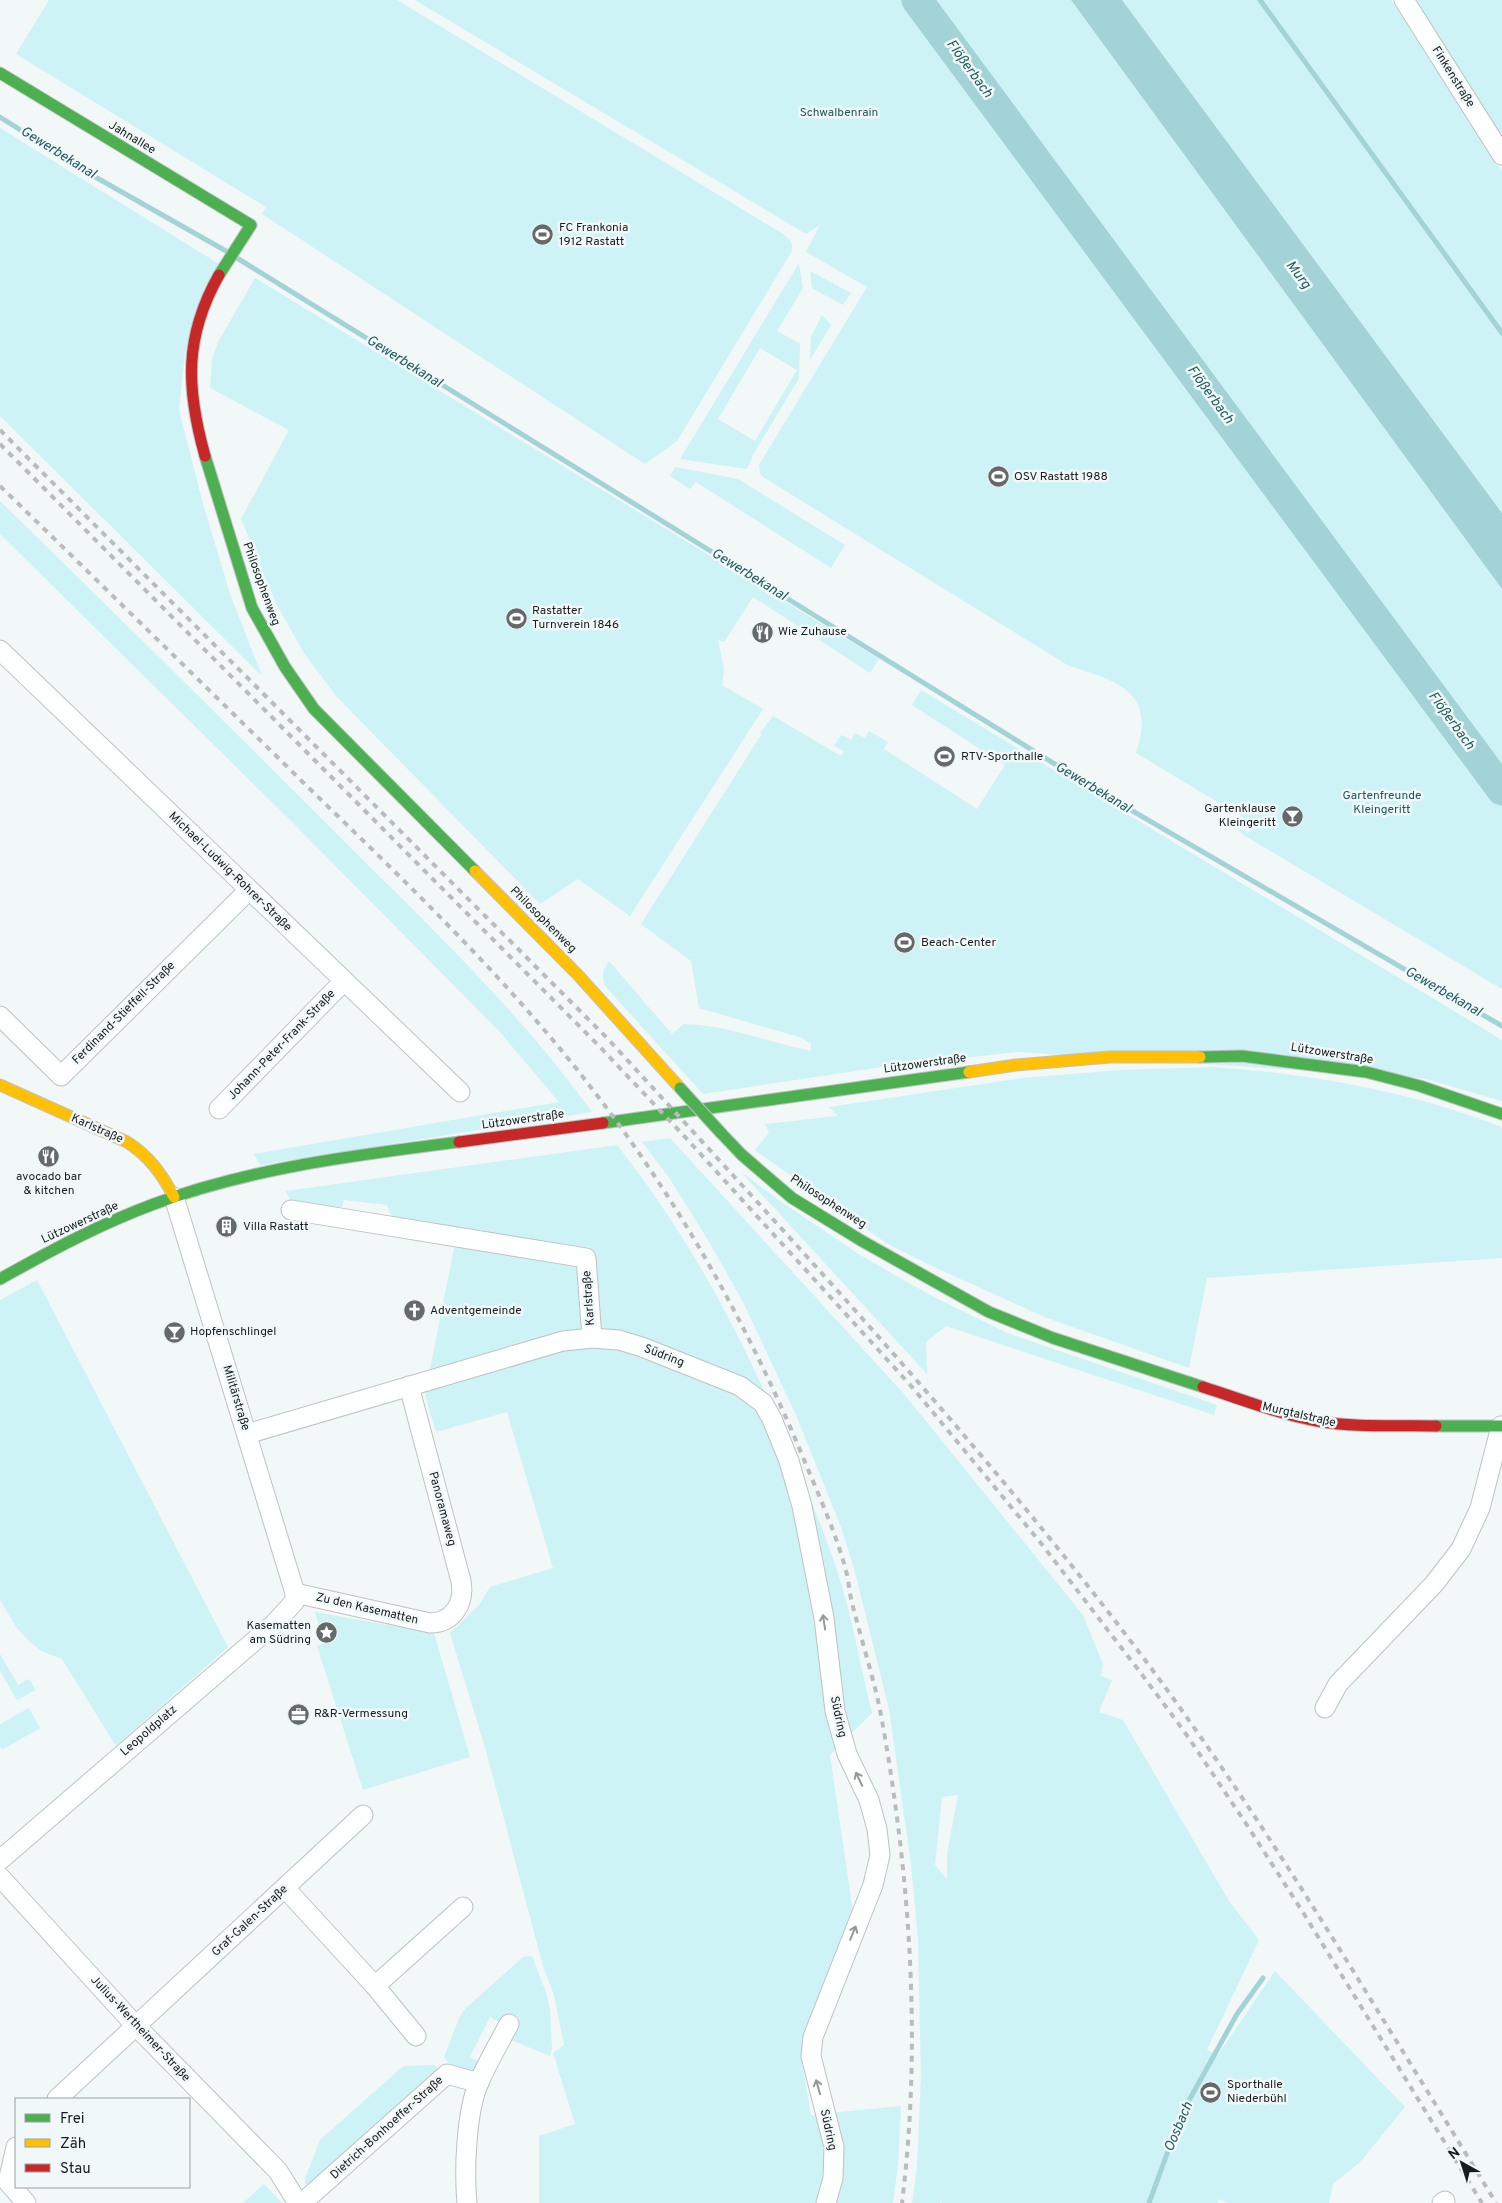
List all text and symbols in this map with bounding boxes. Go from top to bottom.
water label: Flößerbach [942,37,996,102]
street label: Finkenstraße [1428,43,1478,111]
park label: Schwalbenrain [800,105,878,121]
street label: Jahnallee [105,118,159,158]
water label: Gewerbekanal [17,123,100,184]
place label: FC Frankonia 1912 Rastatt [559,220,628,250]
sports icon: FC Frankonia 1912 Rastatt [531,223,555,247]
water label: Murg [1282,257,1314,293]
water label: Gewerbekanal [363,332,446,393]
water label: Flößerbach [1183,363,1237,428]
sports icon: OSV Rastatt 1988 [986,465,1010,489]
place label: OSV Rastatt 1988 [1014,469,1108,485]
street label: Philosophenweg [238,540,284,628]
water label: Gewerbekanal [708,545,791,606]
place label: Rastatter Turnverein 1846 [532,603,619,633]
sports icon: Rastatter Turnverein 1846 [504,606,528,630]
restaurant icon: Wie Zuhause [750,620,774,644]
place label: Wie Zuhause [778,624,847,640]
water label: Flößerbach [1424,689,1478,754]
sports icon: RTV-Sporthalle [933,745,957,769]
place label: RTV-Sporthalle [961,749,1043,765]
water label: Gewerbekanal [1052,759,1135,818]
park label: Gartenfreunde Kleingeritt [1342,788,1422,818]
place label: Gartenklause Kleingeritt [1204,801,1276,831]
bar icon: Gartenklause Kleingeritt [1280,804,1304,828]
street label: Michael-Ludwig-Rohrer-Straße [165,809,295,935]
street label: Philosophenweg [506,883,580,957]
sports icon: Beach-Center [893,931,917,955]
place label: Beach-Center [921,935,996,951]
street label: Ferdinand-Stieffell-Straße [69,958,179,1068]
water label: Gewerbekanal [1402,963,1486,1021]
street label: Johann-Peter-Frank-Straße [225,986,339,1104]
street label: Lützowerstraße [1290,1040,1374,1068]
street label: Lützowerstraße [883,1050,967,1078]
street label: Lützowerstraße [481,1106,565,1134]
street label: Karlstraße [68,1110,126,1148]
restaurant icon: avocado bar & kitchen [37,1144,61,1168]
place label: avocado bar & kitchen [16,1169,82,1199]
street label: Philosophenweg [787,1171,869,1233]
street label: Lützowerstraße [39,1198,121,1248]
building icon: Villa Rastatt [215,1215,239,1239]
place label: Villa Rastatt [243,1219,308,1235]
street label: Karlstraße [579,1270,599,1326]
church icon: Adventgemeinde [402,1299,426,1323]
place label: Adventgemeinde [430,1303,522,1319]
bar icon: Hopfenschlingel [162,1320,186,1344]
place label: Hopfenschlingel [190,1324,276,1340]
street label: Südring [642,1341,686,1371]
street label: Militärstraße [218,1363,254,1433]
street label: Murgtalstraße [1261,1399,1337,1431]
street label: Panoramaweg [424,1470,460,1548]
street label: Zu den Kasematten [314,1589,420,1629]
one-way arrow [819,1614,829,1630]
place label: Kasematten am Südring [246,1618,311,1648]
place icon: Kasematten am Südring [315,1621,339,1645]
street label: Südring [826,1695,850,1739]
street label: Leopoldplatz [117,1702,181,1760]
office icon: R&R-Vermessung [286,1702,310,1726]
place label: R&R-Vermessung [314,1706,408,1722]
one-way arrow [854,1772,864,1787]
street label: Graf-Galen-Straße [209,1882,291,1960]
one-way arrow [849,1926,858,1942]
street label: Julius-Wertheimer-Straße [87,1973,193,2085]
street label: Dietrich-Bonhoeffer-Straße [327,2073,447,2183]
place label: Sporthalle Niederbühl [1227,2077,1287,2107]
one-way arrow [813,2080,823,2096]
sports icon: Sporthalle Niederbühl [1199,2080,1223,2104]
legend [15,2098,190,2188]
water label: Oosbach [1161,2099,1197,2154]
street label: Südring [816,2108,840,2152]
text: Frei [60,2110,85,2129]
text: Zäh [60,2135,86,2154]
north arrow [1437,2138,1487,2188]
text: N [1446,2144,1464,2164]
text: Stau [60,2160,91,2179]

